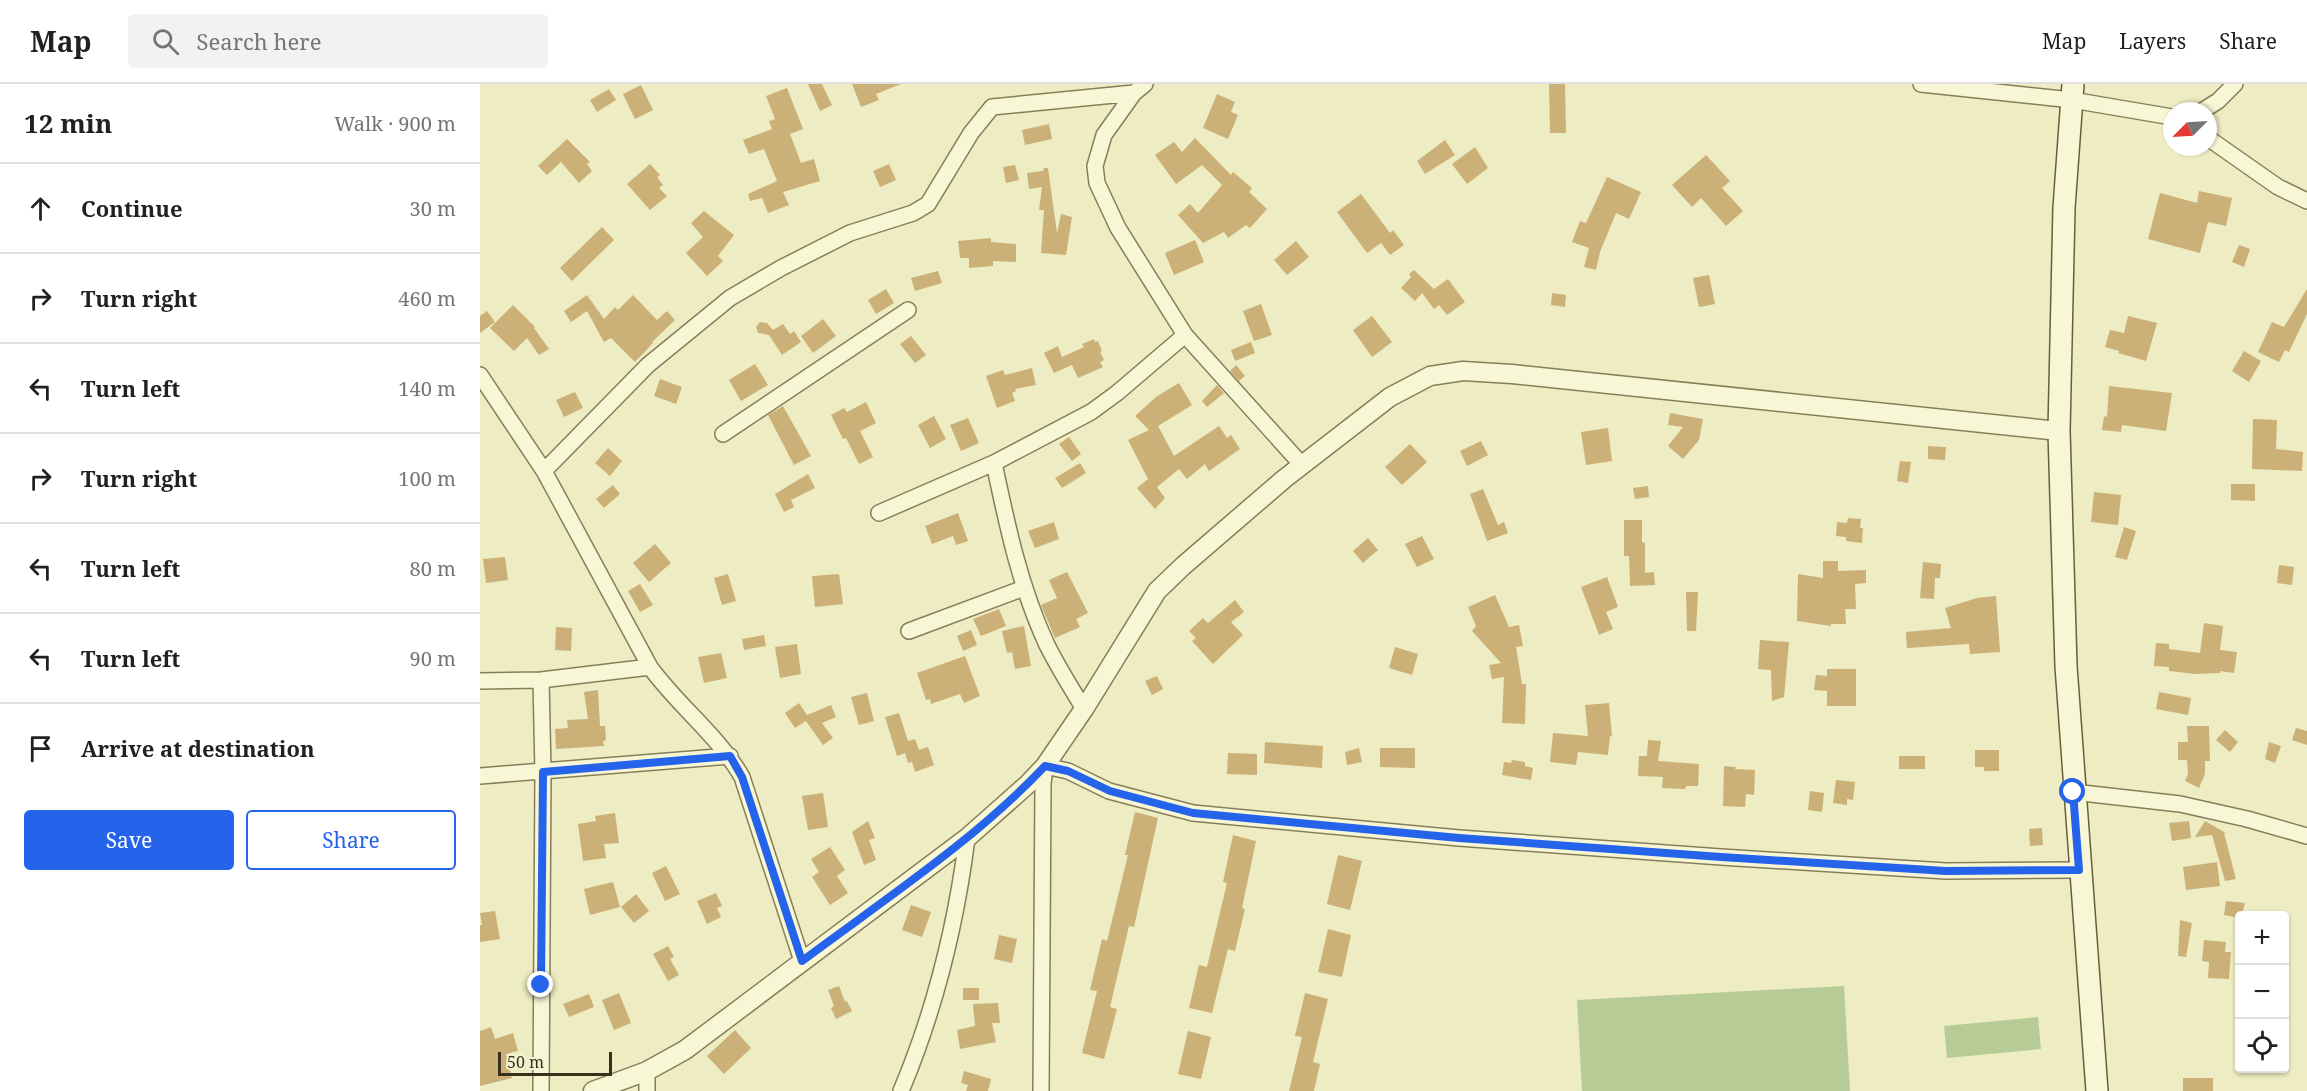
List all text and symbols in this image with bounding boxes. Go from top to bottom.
search box [128,14,548,68]
text: Map [30,22,92,60]
icon: search [149,25,182,58]
text: Search here [197,26,321,56]
text: Map [2042,27,2086,55]
text: Layers [2119,27,2186,55]
text: Share [2219,27,2277,55]
north arrow [2163,102,2217,156]
text: 12 min [24,105,112,141]
text: Walk · 900 m [334,110,456,137]
icon: ahead [24,192,57,225]
text: Continue [81,193,183,223]
text: 30 m [410,195,456,222]
icon: right [24,282,57,315]
text: Turn right [81,283,197,313]
text: 460 m [398,285,456,312]
icon: left [24,372,57,405]
text: Turn left [81,373,180,403]
text: 140 m [398,375,456,402]
icon: right [24,462,57,495]
text: Turn right [81,463,197,493]
text: 100 m [398,465,456,492]
icon: left [24,552,57,585]
text: Turn left [81,553,180,583]
text: 80 m [410,555,456,582]
icon: left [24,642,57,675]
text: Turn left [81,643,180,673]
text: 90 m [410,645,456,672]
icon: arrive [24,732,57,765]
text: Arrive at destination [81,733,315,763]
route start [2059,778,2085,804]
button: Save [24,810,234,870]
button: Share [246,810,456,870]
map controls [2235,911,2289,1073]
button: + [2235,911,2289,965]
button: − [2235,965,2289,1019]
route end [527,971,553,997]
button: locate [2235,1019,2289,1073]
scale bar [498,1049,612,1076]
text: 50 m [507,1051,544,1073]

